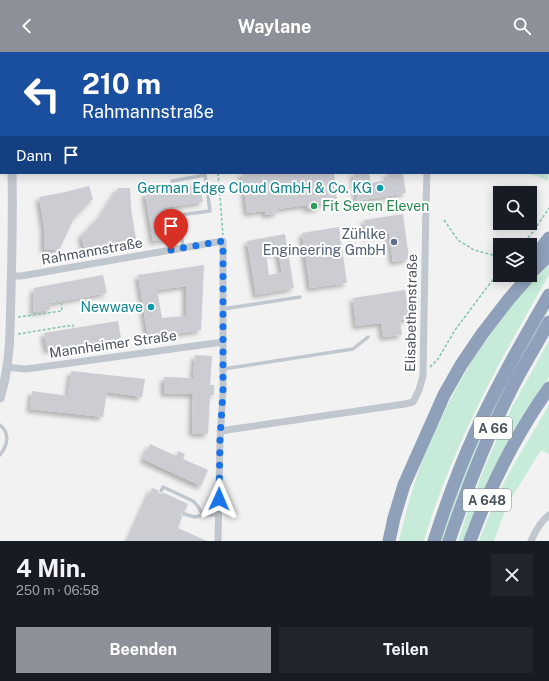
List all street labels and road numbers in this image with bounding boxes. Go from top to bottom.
street label: Rahmannstraße [40,234,144,268]
street label: Elisabethenstraße [402,254,420,372]
street label: Mannheimer Straße [48,327,178,361]
road number: A 66 [474,417,512,439]
road number: A 648 [463,489,511,511]

